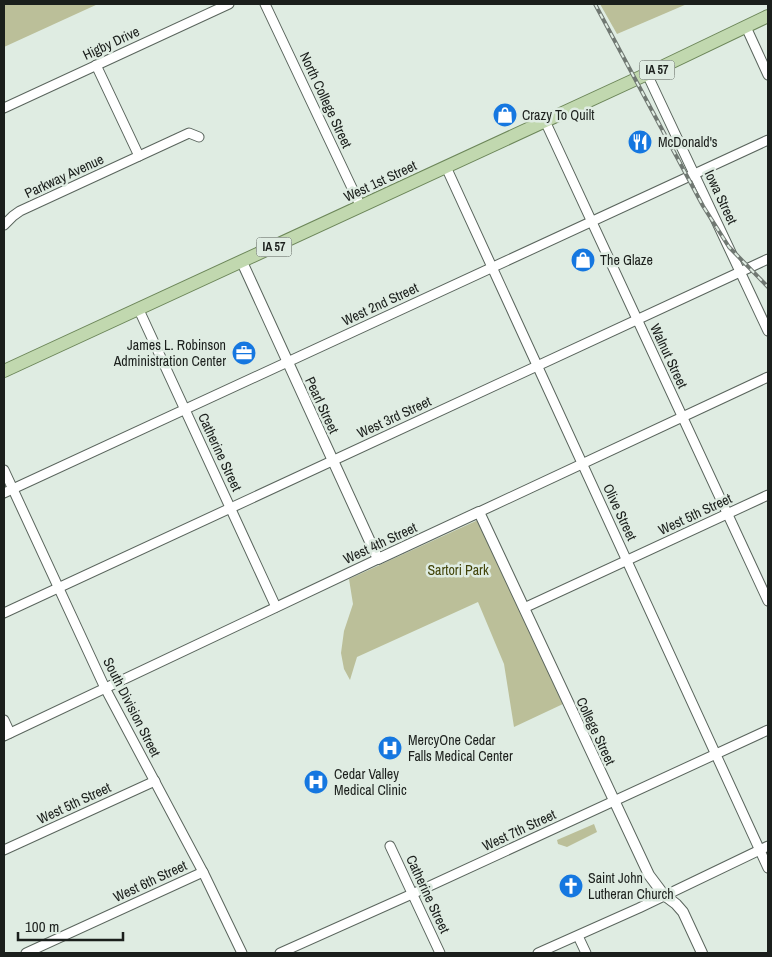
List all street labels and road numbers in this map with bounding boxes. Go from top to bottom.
street label: Higby Drive [80,22,142,64]
street label: North College Street [296,49,356,151]
road number: IA 57 [640,60,674,80]
street label: Parkway Avenue [22,150,106,202]
street label: West 1st Street [341,156,419,206]
street label: Iowa Street [701,167,741,227]
road number: IA 57 [256,238,292,256]
street label: West 2nd Street [339,278,421,330]
street label: Walnut Street [646,321,692,391]
street label: Pearl Street [301,374,343,436]
street label: West 3rd Street [354,392,434,442]
street label: Catherine Street [194,410,246,494]
street label: Olive Street [599,481,641,543]
street label: West 5th Street [655,489,735,539]
street label: West 4th Street [340,518,420,568]
street label: South Division Street [99,654,165,760]
street label: College Street [572,694,620,768]
street label: West 5th Street [34,778,114,828]
street label: West 7th Street [479,805,559,855]
street label: Catherine Street [402,852,454,936]
street label: West 6th Street [110,856,190,906]

